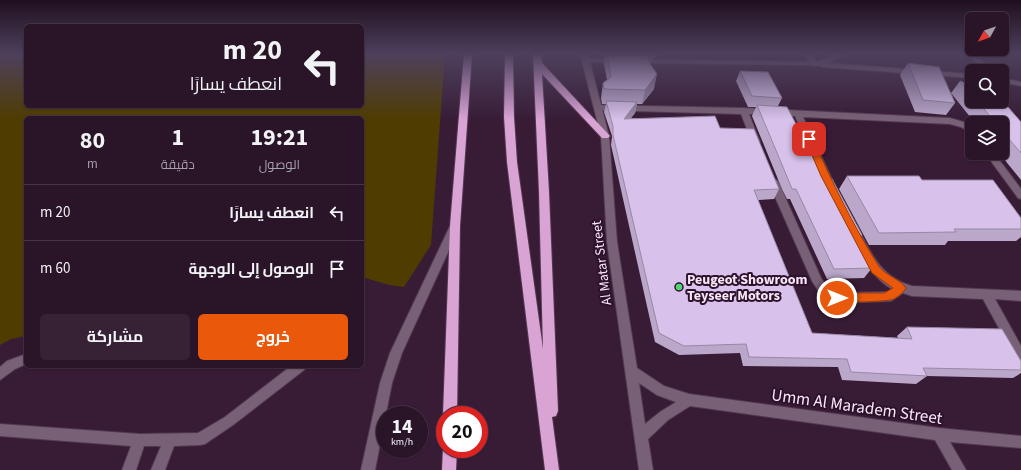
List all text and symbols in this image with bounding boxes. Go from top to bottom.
north arrow [965,12,1009,56]
map controls [965,12,1009,160]
text: 20 m [223,30,282,70]
icon: left [296,40,348,92]
button: search [965,64,1009,108]
text: انعطف يسارًا [190,72,282,97]
button: layers [965,116,1009,160]
text: 1 [171,120,184,155]
text: 19:21 [250,120,308,155]
pin [792,122,826,156]
text: 80 [80,123,105,158]
icon: arrive [798,128,820,150]
text: m [87,155,98,173]
text: دقيقة [161,156,195,174]
text: الوصول [259,156,300,174]
text: 20 m [40,202,70,223]
icon: left [326,202,348,224]
text: انعطف يسارًا [229,203,314,224]
street label: Al Matar Street [587,219,617,306]
text: 60 m [40,258,70,279]
icon: arrive [326,258,348,280]
text: الوصول إلى الوجهة [188,259,314,280]
place label: Peugeot Showroom Teyseer Motors [687,270,808,306]
position arrow [816,277,858,319]
marker: Peugeot Showroom Teyseer Motors [674,282,684,292]
button: مشاركة [40,314,190,360]
button: خروج [198,314,348,360]
street label: Umm Al Maradem Street [770,383,944,431]
speed limit sign: 20 [436,406,488,458]
text: 14 [391,413,413,441]
text: km/h [391,435,413,449]

